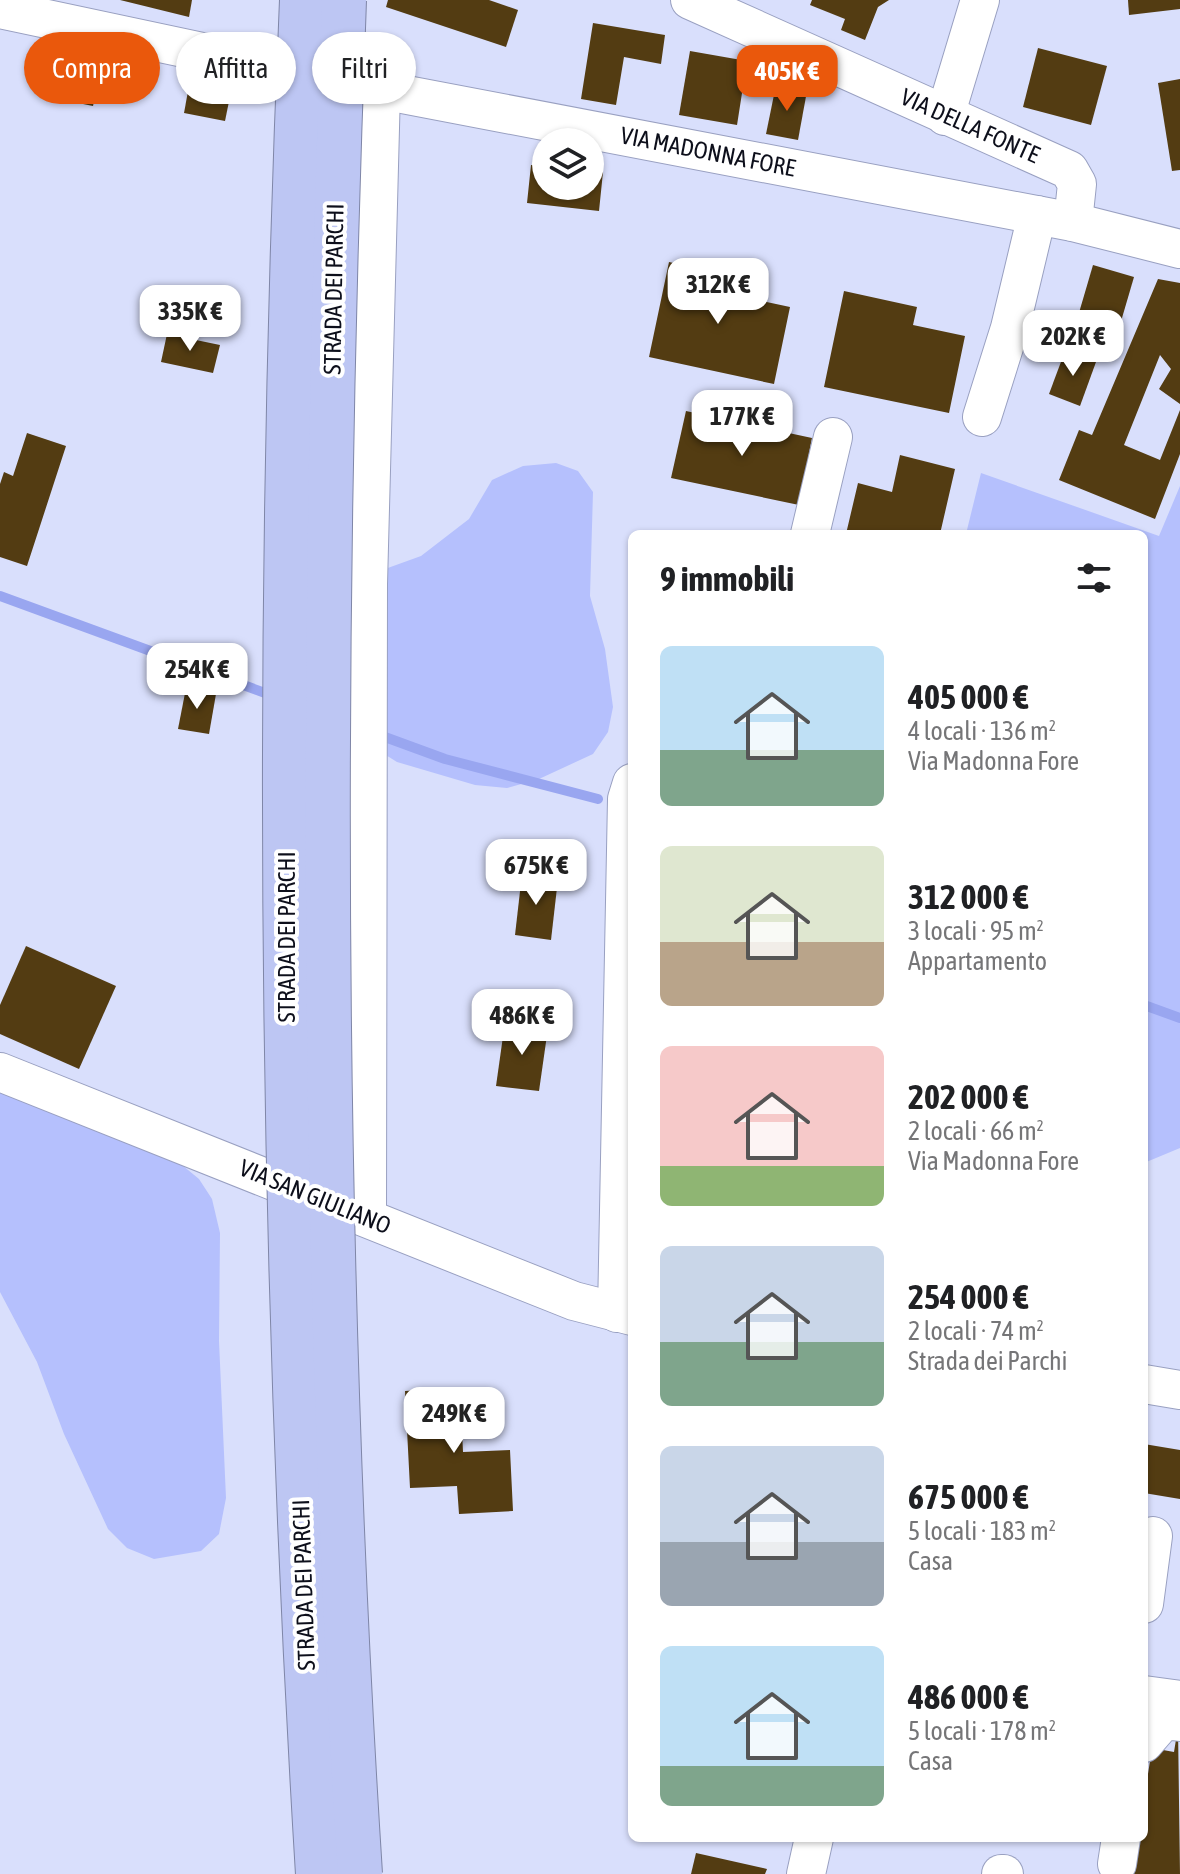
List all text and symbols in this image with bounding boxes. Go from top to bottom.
chip: Compra [24,32,160,104]
chip: Affitta [176,32,296,104]
chip: Filtri [312,32,416,104]
pin: 405K € [722,45,852,113]
text: 405K € [755,56,819,86]
street label: VIA DELLA FONTE [897,83,1044,168]
street label: VIA MADONNA FORE [618,121,798,182]
map controls [532,128,604,200]
button: layers [532,128,604,200]
street label: STRADA DEI PARCHI [319,203,348,375]
pin: 312K € [653,258,783,326]
text: 312K € [686,269,750,299]
pin: 335K € [125,285,255,353]
text: 335K € [158,296,222,326]
pin: 202K € [1008,310,1138,378]
text: 202K € [1041,321,1105,351]
pin: 177K € [677,390,807,458]
text: 177K € [710,401,774,431]
icon: filters [1072,556,1116,600]
text: 9 immobili [660,559,794,598]
pin: 254K € [132,643,262,711]
text: 254K € [165,654,229,684]
text: 405 000 € [908,677,1029,716]
icon: home [724,678,820,774]
text: 4 locali · 136 m² [908,716,1056,746]
text: Via Madonna Fore [908,746,1079,776]
pin: 675K € [471,839,601,907]
text: 675K € [504,850,568,880]
street label: STRADA DEI PARCHI [273,851,300,1023]
text: 312 000 € [908,877,1029,916]
icon: home [724,878,820,974]
text: 3 locali · 95 m² [908,916,1044,946]
text: Appartamento [908,946,1047,976]
pin: 486K € [457,989,587,1057]
text: 486K € [490,1000,554,1030]
text: 202 000 € [908,1077,1029,1116]
icon: home [724,1078,820,1174]
text: 2 locali · 66 m² [908,1116,1044,1146]
text: Via Madonna Fore [908,1146,1079,1176]
street label: VIA SAN GIULIANO [236,1154,395,1239]
text: 254 000 € [908,1277,1029,1316]
icon: home [724,1278,820,1374]
text: 2 locali · 74 m² [908,1316,1044,1346]
text: Strada dei Parchi [908,1346,1067,1376]
pin: 249K € [389,1387,519,1455]
text: 249K € [422,1398,486,1428]
text: 675 000 € [908,1477,1029,1516]
icon: home [724,1478,820,1574]
street label: STRADA DEI PARCHI [287,1499,320,1671]
text: 5 locali · 183 m² [908,1516,1056,1546]
text: Casa [908,1546,953,1576]
text: 486 000 € [908,1677,1029,1716]
icon: home [724,1678,820,1774]
text: 5 locali · 178 m² [908,1716,1056,1746]
text: Casa [908,1746,953,1776]

